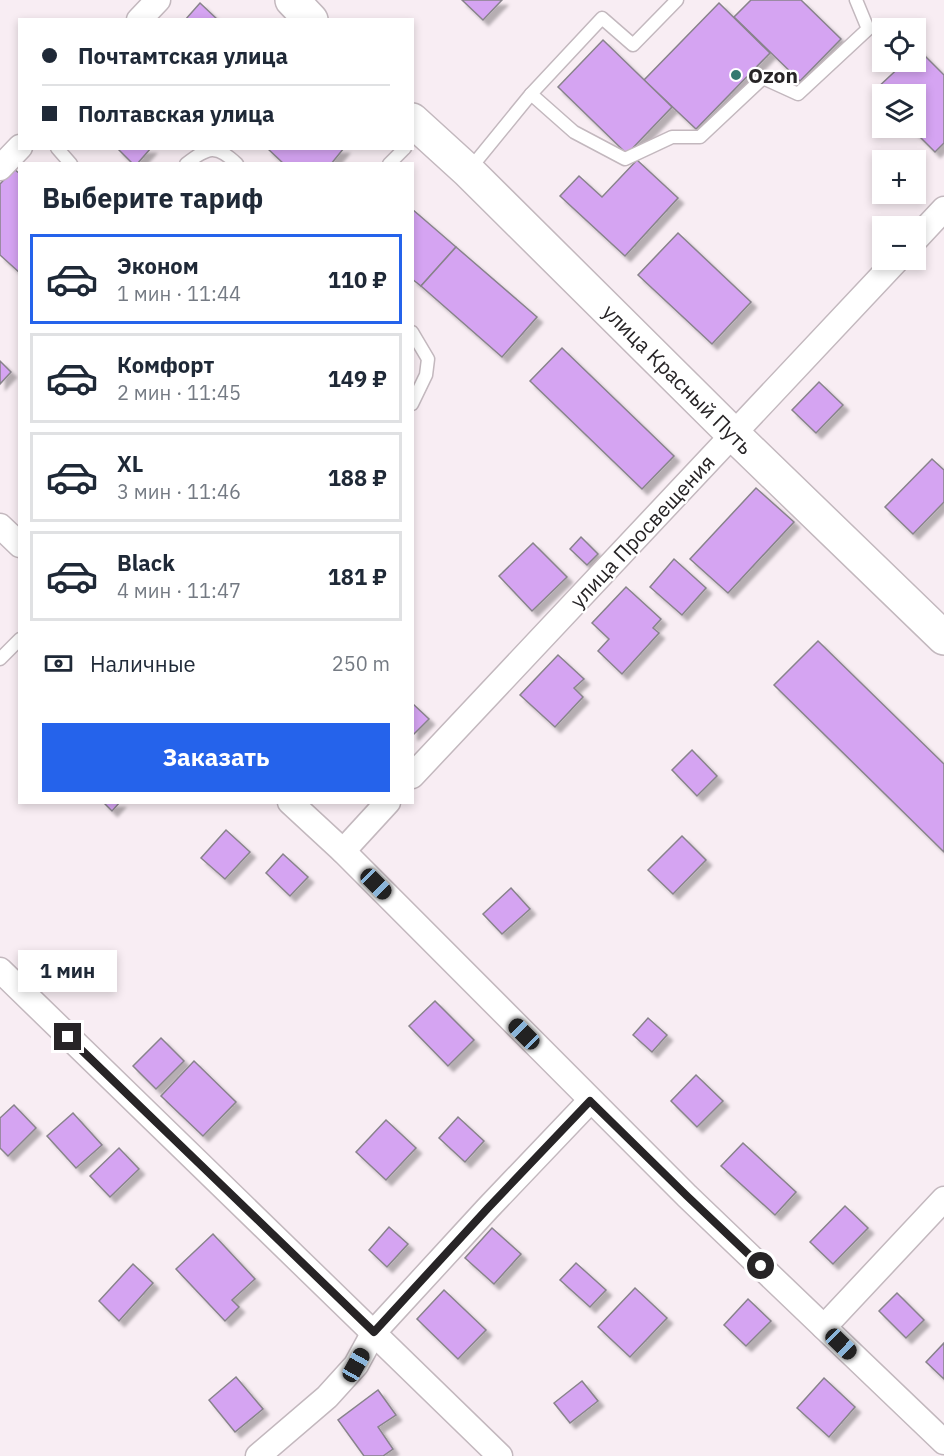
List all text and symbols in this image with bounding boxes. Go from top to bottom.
map controls [872,18,926,270]
button: locate [872,18,926,72]
text: Почтамтская улица [78,41,288,70]
place label: Ozon [748,61,798,89]
marker: Ozon [729,68,743,82]
button: layers [872,84,926,138]
text: Полтавская улица [78,99,275,128]
button: + [872,150,926,204]
text: Выберите тариф [42,180,263,215]
button: − [872,216,926,270]
text: Эконом [117,251,199,280]
icon: car [45,252,99,306]
text: 110 ₽ [328,265,387,294]
text: 1 мин · 11:44 [117,280,241,307]
street label: улица Красный Путь [597,298,759,460]
text: Комфорт [117,350,214,379]
icon: car [45,351,99,405]
text: 149 ₽ [328,364,387,393]
text: 2 мин · 11:45 [117,379,241,406]
street label: улица Просвещения [563,448,721,614]
text: XL [117,449,143,478]
icon: car [45,450,99,504]
text: 188 ₽ [328,463,387,492]
text: 3 мин · 11:46 [117,478,241,505]
text: Black [117,548,175,577]
icon: car [45,549,99,603]
text: 181 ₽ [328,562,387,591]
text: 4 мин · 11:47 [117,577,241,604]
icon: cash [42,647,75,680]
text: Наличные [90,649,196,678]
text: 250 m [332,650,390,677]
button: Заказать [42,723,390,792]
car [357,865,395,903]
callout: 1 мин [19,950,118,992]
text: 1 мин [40,957,95,984]
car [505,1015,543,1053]
route end [54,1023,81,1050]
route start [747,1252,774,1279]
car [822,1325,860,1363]
car [339,1345,373,1385]

